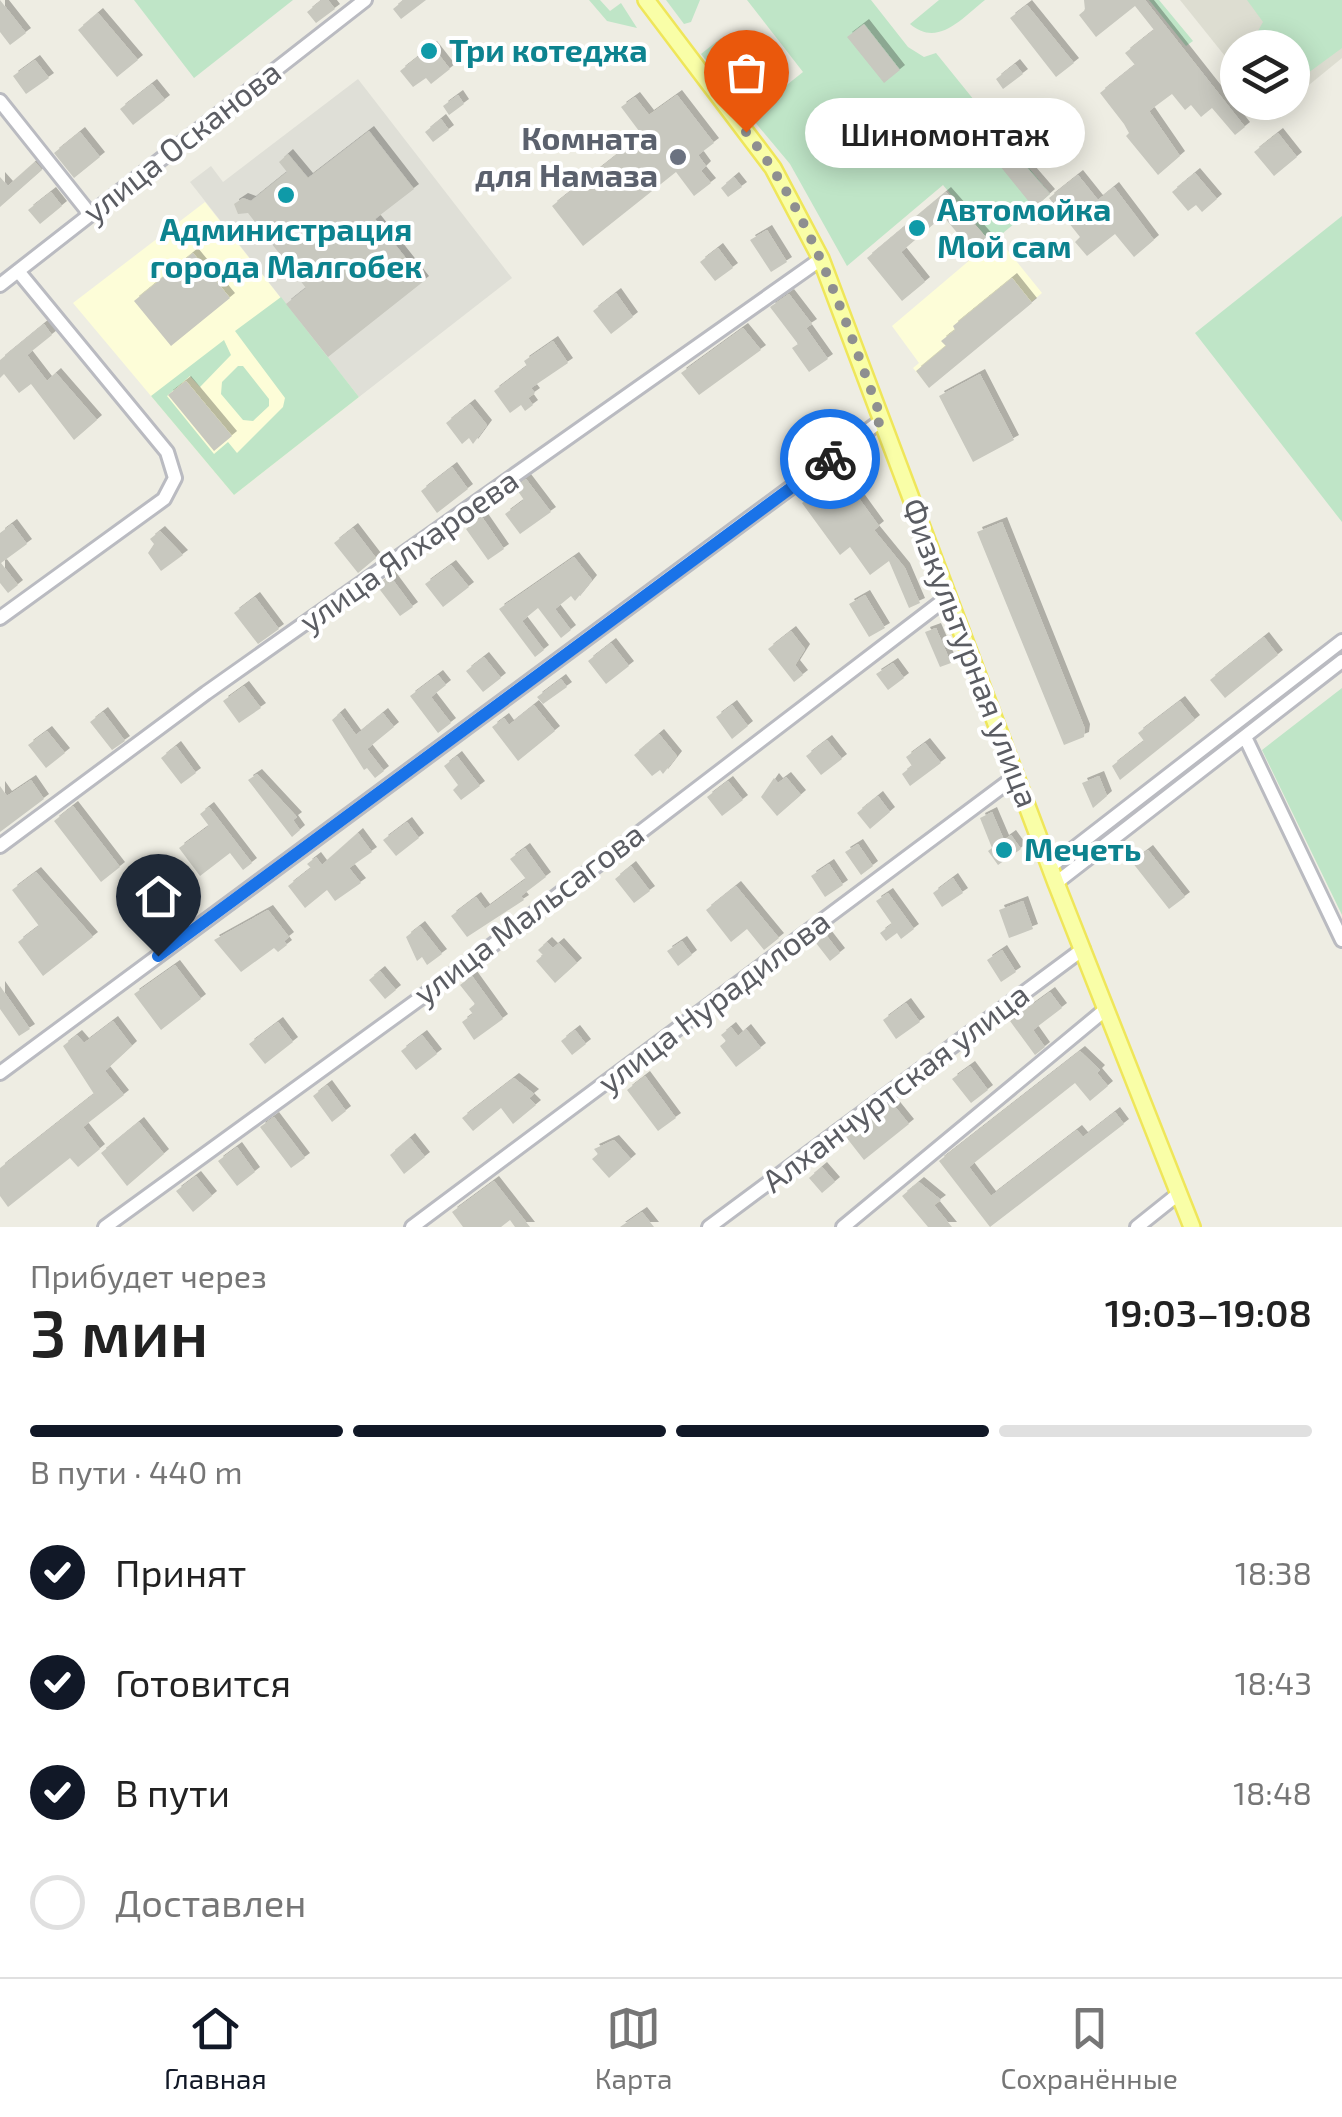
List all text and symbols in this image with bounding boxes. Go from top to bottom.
place label: Три котеджа [449,30,648,68]
pin [704,30,789,133]
map controls [1220,30,1310,120]
button: layers [1220,30,1310,120]
marker: Три котеджа [418,40,440,62]
icon: bag [719,45,774,100]
street label: улица Осканова [74,51,288,230]
callout: Шиномонтаж [806,97,1086,167]
text: Шиномонтаж [840,114,1050,152]
place label: Комната для Намаза [475,118,658,193]
marker: Комната для Намаза [667,146,689,168]
marker: Администрация города Малгобек [275,184,297,206]
place label: Автомойка Мой сам [937,189,1111,264]
place label: Администрация города Малгобек [150,209,422,284]
marker: Автомойка Мой сам [906,217,928,239]
courier [780,409,880,509]
icon: bike [803,432,858,487]
street label: улица Ялхароева [291,460,525,640]
street label: Физкультурная улица [894,492,1048,813]
street label: улица Мальсагова [405,813,651,1012]
place label: Мечеть [1024,829,1141,867]
marker: Мечеть [993,839,1015,861]
pin [116,854,201,957]
icon: home [131,869,186,924]
street label: улица Нурадилова [589,901,837,1101]
street label: Алханчуртская улица [754,974,1036,1200]
text: Прибудет через [30,1256,267,1294]
text: 19:03–19:08 [1105,1289,1312,1335]
text: 3 мин [30,1292,208,1370]
text: В пути · 440 m [30,1452,243,1490]
icon: check [30,1545,85,1600]
text: Принят [115,1549,246,1595]
text: 18:38 [1235,1553,1312,1591]
icon: check [30,1655,85,1710]
text: Готовится [115,1659,291,1705]
text: 18:43 [1235,1663,1312,1701]
icon: check [30,1765,85,1820]
text: В пути [115,1769,230,1815]
text: 18:48 [1233,1773,1312,1811]
text: Доставлен [115,1879,306,1925]
tab: Главная [164,2001,267,2095]
tab: Карта [595,2001,673,2095]
tab: Сохранённые [1001,2001,1178,2095]

